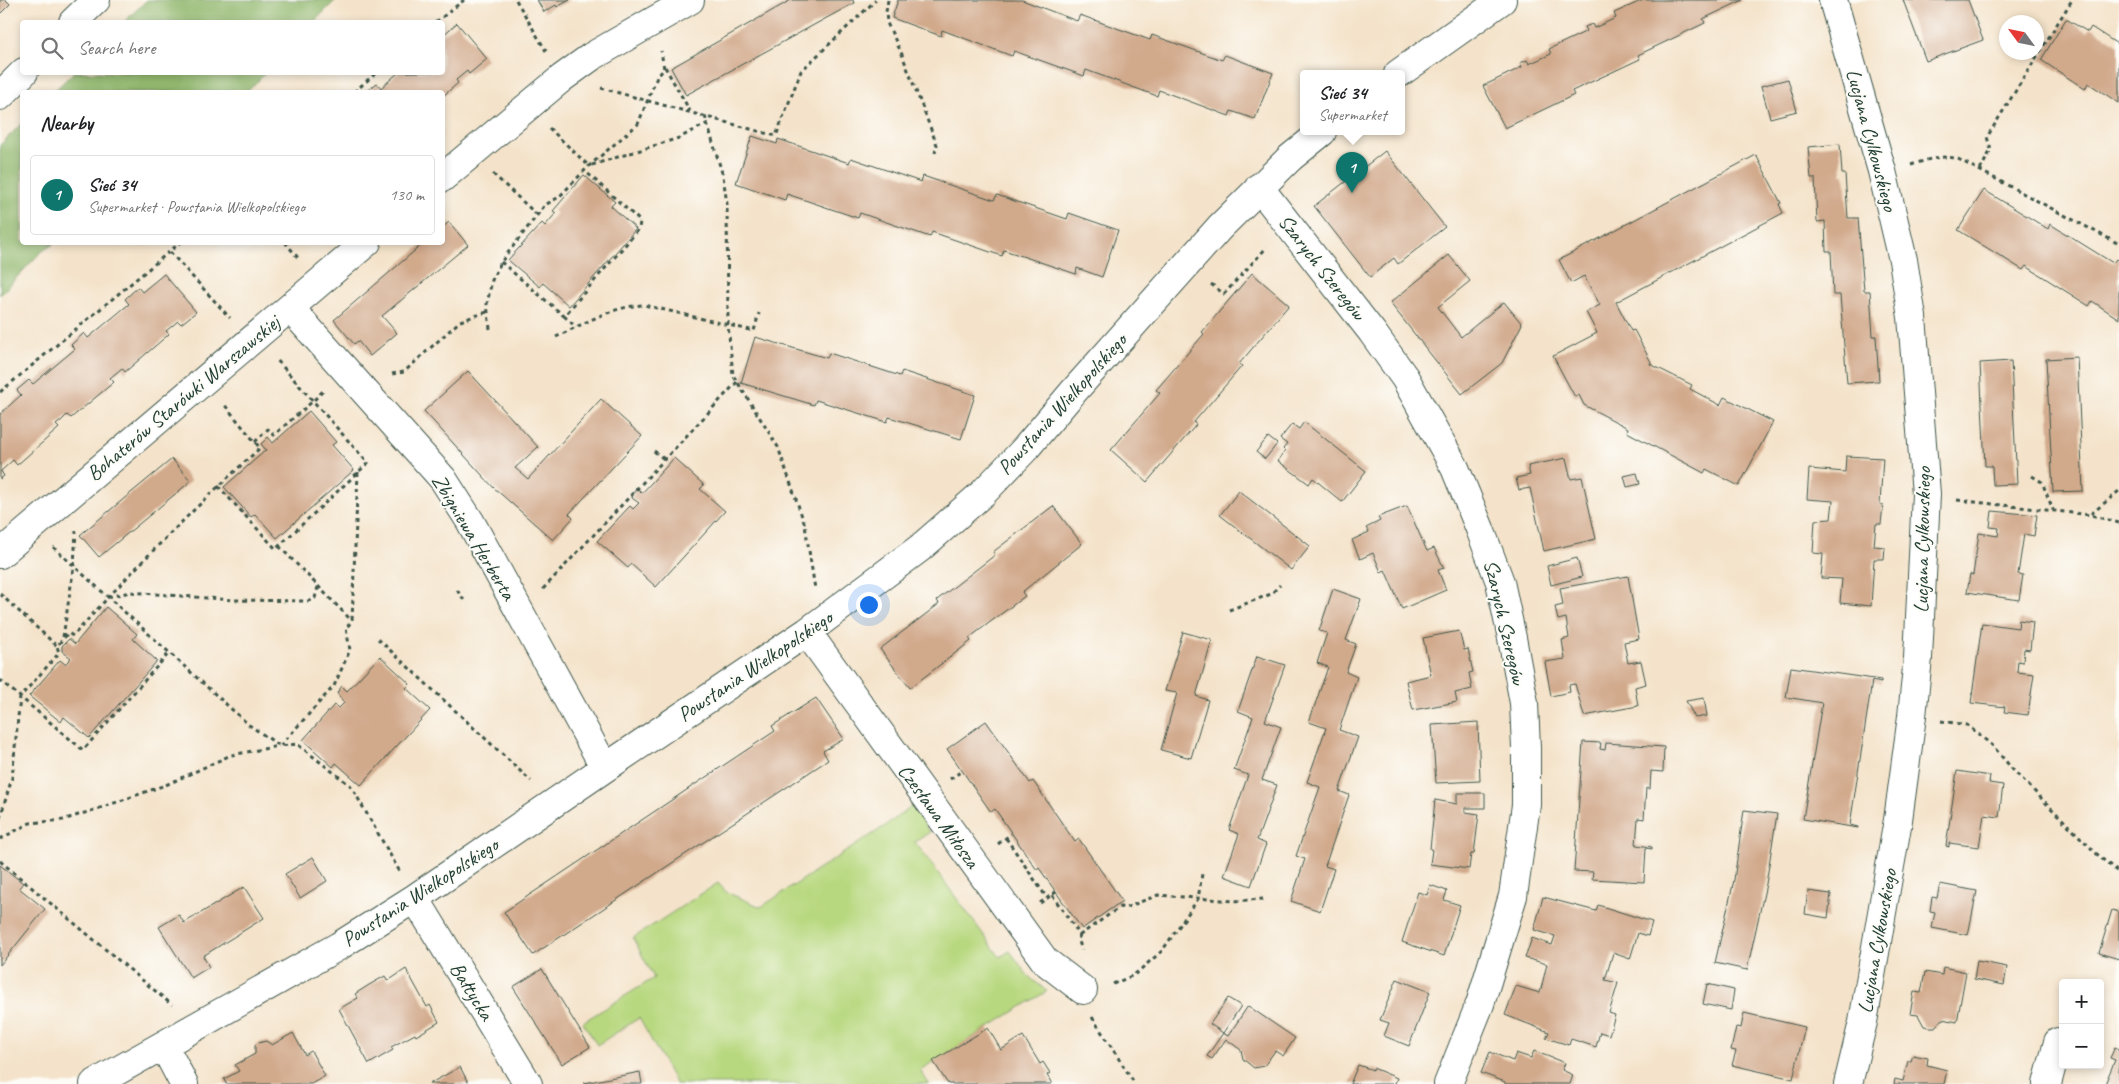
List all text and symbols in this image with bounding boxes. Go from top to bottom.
north arrow [1999,15,2044,60]
search box [20,20,445,75]
icon: search [38,34,66,62]
text: Search here [78,36,155,60]
street label: Lucjana Cylkowskiego [1841,66,1904,215]
popup [1300,70,1405,135]
text: Sieć 34 [1318,81,1367,105]
text: Supermarket [1318,105,1387,125]
text: Nearby [40,110,93,136]
pin: 1 [1336,152,1368,193]
text: Sieć 34 [88,173,136,197]
text: 1 [53,185,61,205]
text: 130 m [390,185,424,205]
text: Supermarket · Powstania Wielkopolskiego [88,197,305,217]
street label: Szarych Szeregów [1273,209,1373,327]
street label: Bohaterów Starówki Warszawskiej [81,308,287,486]
street label: Powstania Wielkopolskiego [992,326,1134,480]
street label: Lucjana Cylkowskiego [1908,465,1936,613]
street label: Zbigniewa Herberta [426,469,523,606]
street label: Szarych Szeregów [1478,557,1532,689]
your location [856,592,882,618]
street label: Powstania Wielkopolskiego [673,603,840,727]
street label: Czesława Miłosza [893,759,986,874]
street label: Powstania Wielkopolskiego [337,830,505,952]
street label: Lucjana Cylkowskiego [1852,865,1903,1015]
street label: Bałtycka [444,957,501,1026]
map controls [2059,979,2104,1069]
button: + [2059,979,2104,1024]
button: − [2059,1024,2104,1069]

